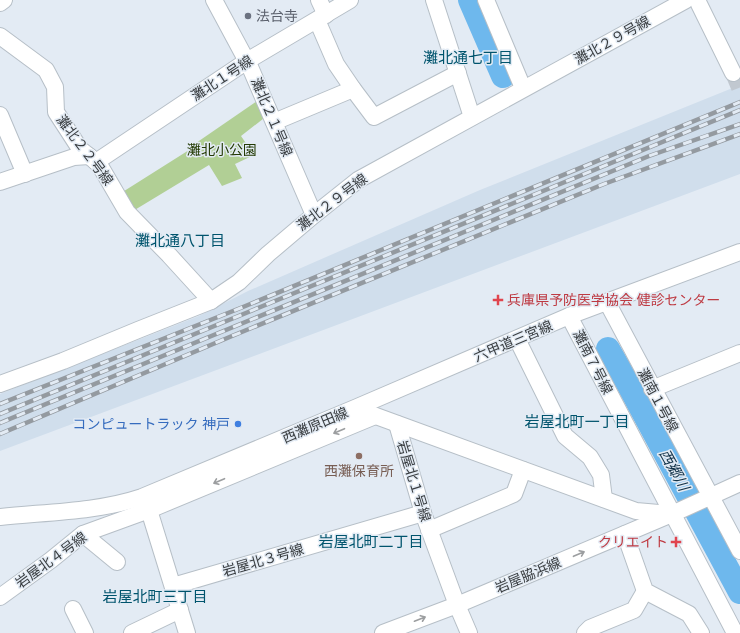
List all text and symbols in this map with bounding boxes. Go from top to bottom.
place label: 法台寺 [256,8,298,24]
marker: 法台寺 [243,11,253,21]
street label: 灘北２９号線 [571,13,653,67]
district label: 灘北通七丁目 [423,49,513,67]
street label: 灘北１号線 [188,52,256,104]
street label: 灘北２１号線 [248,75,296,159]
street label: 灘北２２号線 [53,112,117,188]
park label: 灘北小公園 [187,142,257,158]
street label: 灘北２９号線 [294,170,370,234]
district label: 灘北通八丁目 [135,232,225,250]
place label: 兵庫県予防医学協会 健診センター [507,292,721,308]
marker: 兵庫県予防医学協会 健診センター [492,294,504,306]
street label: 六甲道三宮線 [471,317,555,365]
street label: 灘南７号線 [570,327,616,397]
street label: 灘南１号線 [635,365,681,435]
street label: 西灘原田線 [280,404,350,446]
district label: 岩屋北町一丁目 [524,413,630,431]
place label: コンピュートラック 神戸 [72,416,230,432]
marker: コンピュートラック 神戸 [233,419,243,429]
one-way arrow [334,427,346,435]
street label: 岩屋北１号線 [394,438,434,524]
water label: 西郷川 [655,446,694,496]
marker: 西灘保育所 [354,451,364,461]
place label: 西灘保育所 [324,463,394,479]
one-way arrow [214,478,226,485]
street label: 岩屋北４号線 [12,529,90,591]
district label: 岩屋北町二丁目 [318,533,424,551]
place label: クリエイト [598,534,668,550]
marker: クリエイト [671,537,681,547]
street label: 岩屋北３号線 [220,541,306,579]
one-way arrow [572,549,584,557]
street label: 岩屋脇浜線 [493,554,563,596]
district label: 岩屋北町三丁目 [102,588,208,606]
one-way arrow [413,615,425,623]

